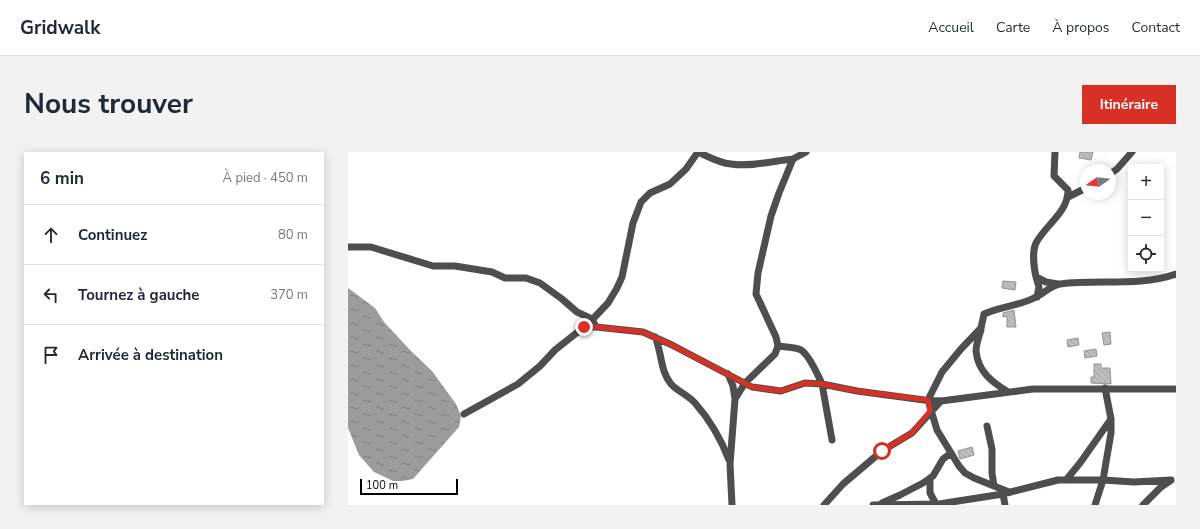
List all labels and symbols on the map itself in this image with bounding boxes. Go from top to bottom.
north arrow [1080,164,1116,200]
route end [575,318,593,336]
route start [873,442,891,460]
scale bar [360,477,458,496]

